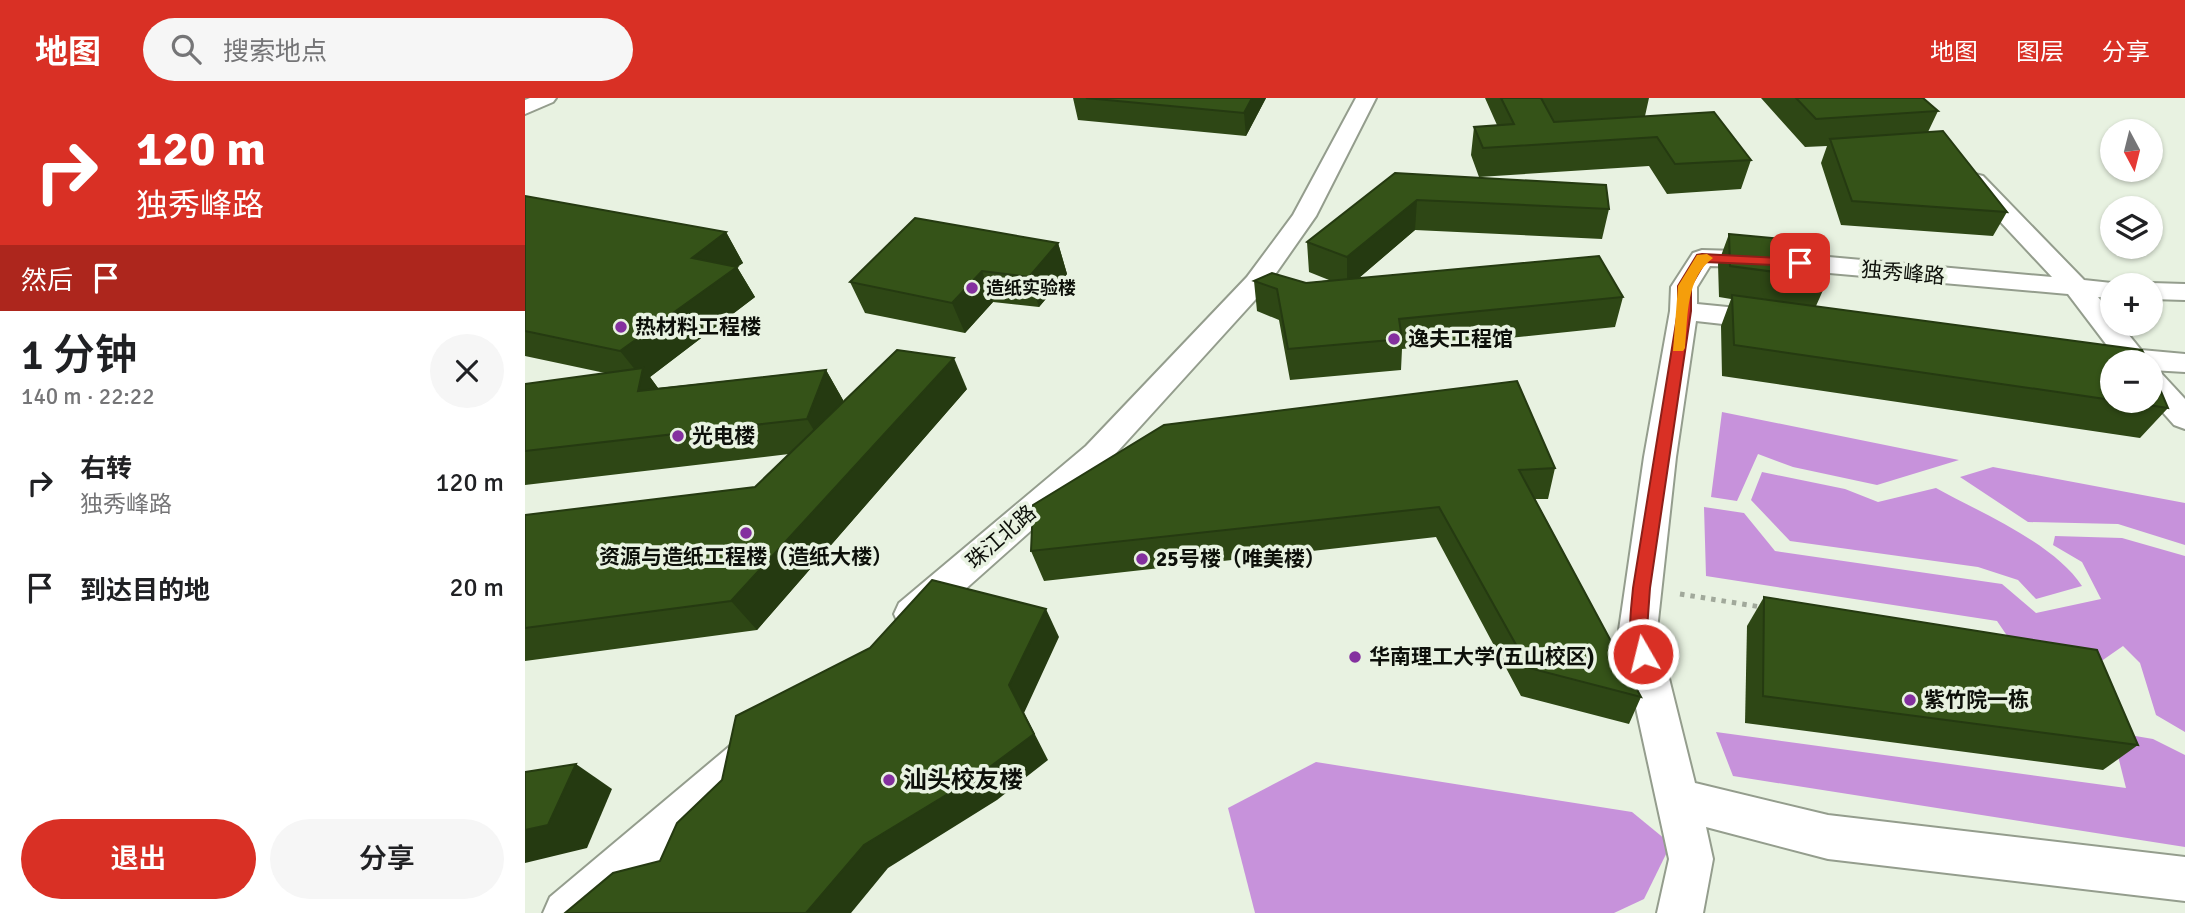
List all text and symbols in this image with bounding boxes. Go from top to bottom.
search box [143,18,633,81]
icon: search [167,30,205,68]
text: 地图 [35,32,101,73]
text: 搜索地点 [223,36,327,68]
text: 地图 [1930,37,1978,67]
text: 图层 [2016,37,2064,67]
text: 分享 [2102,37,2150,67]
text: 120 m [136,119,266,179]
north arrow [2100,119,2163,182]
map controls [2100,119,2163,413]
icon: right [21,126,112,217]
text: 独秀峰路 [136,186,264,225]
button: layers [2100,196,2163,259]
pin [1770,233,1830,293]
icon: arrive [1781,244,1819,282]
street label: 独秀峰路 [1860,256,1946,290]
icon: arrive [87,259,125,297]
text: 然后 [21,265,73,297]
button: + [2100,273,2163,336]
place label: 造纸实验楼 [986,277,1076,299]
marker: 造纸实验楼 [964,280,980,296]
place label: 热材料工程楼 [635,314,761,340]
marker: 热材料工程楼 [613,319,629,335]
place label: 逸夫工程馆 [1408,326,1513,352]
text: 1 分钟 [21,330,137,381]
marker: 逸夫工程馆 [1386,331,1402,347]
button: close [430,334,504,408]
button: − [2100,350,2163,413]
text: 140 m · 22:22 [21,382,155,411]
place label: 光电楼 [692,423,755,449]
marker: 光电楼 [670,428,686,444]
text: 右转 [80,453,132,485]
icon: right [21,464,59,502]
text: 120 m [435,467,504,499]
text: 独秀峰路 [80,490,172,519]
street label: 珠江北路 [961,500,1041,574]
marker: 资源与造纸工程楼（造纸大楼） [738,525,754,541]
place label: 资源与造纸工程楼（造纸大楼） [599,544,893,570]
place label: 25号楼（唯美楼） [1156,546,1326,572]
marker: 25号楼（唯美楼） [1134,551,1150,567]
icon: arrive [21,569,59,607]
text: 20 m [449,572,504,604]
text: 到达目的地 [80,575,210,607]
position arrow [1606,617,1680,691]
place label: 华南理工大学(五山校区) [1369,644,1595,670]
marker: 华南理工大学(五山校区) [1347,649,1363,665]
place label: 紫竹院一栋 [1924,687,2029,713]
marker: 紫竹院一栋 [1902,692,1918,708]
place label: 汕头校友楼 [903,765,1023,795]
marker: 汕头校友楼 [881,772,897,788]
button: 退出 [21,819,256,899]
button: 分享 [270,819,504,899]

